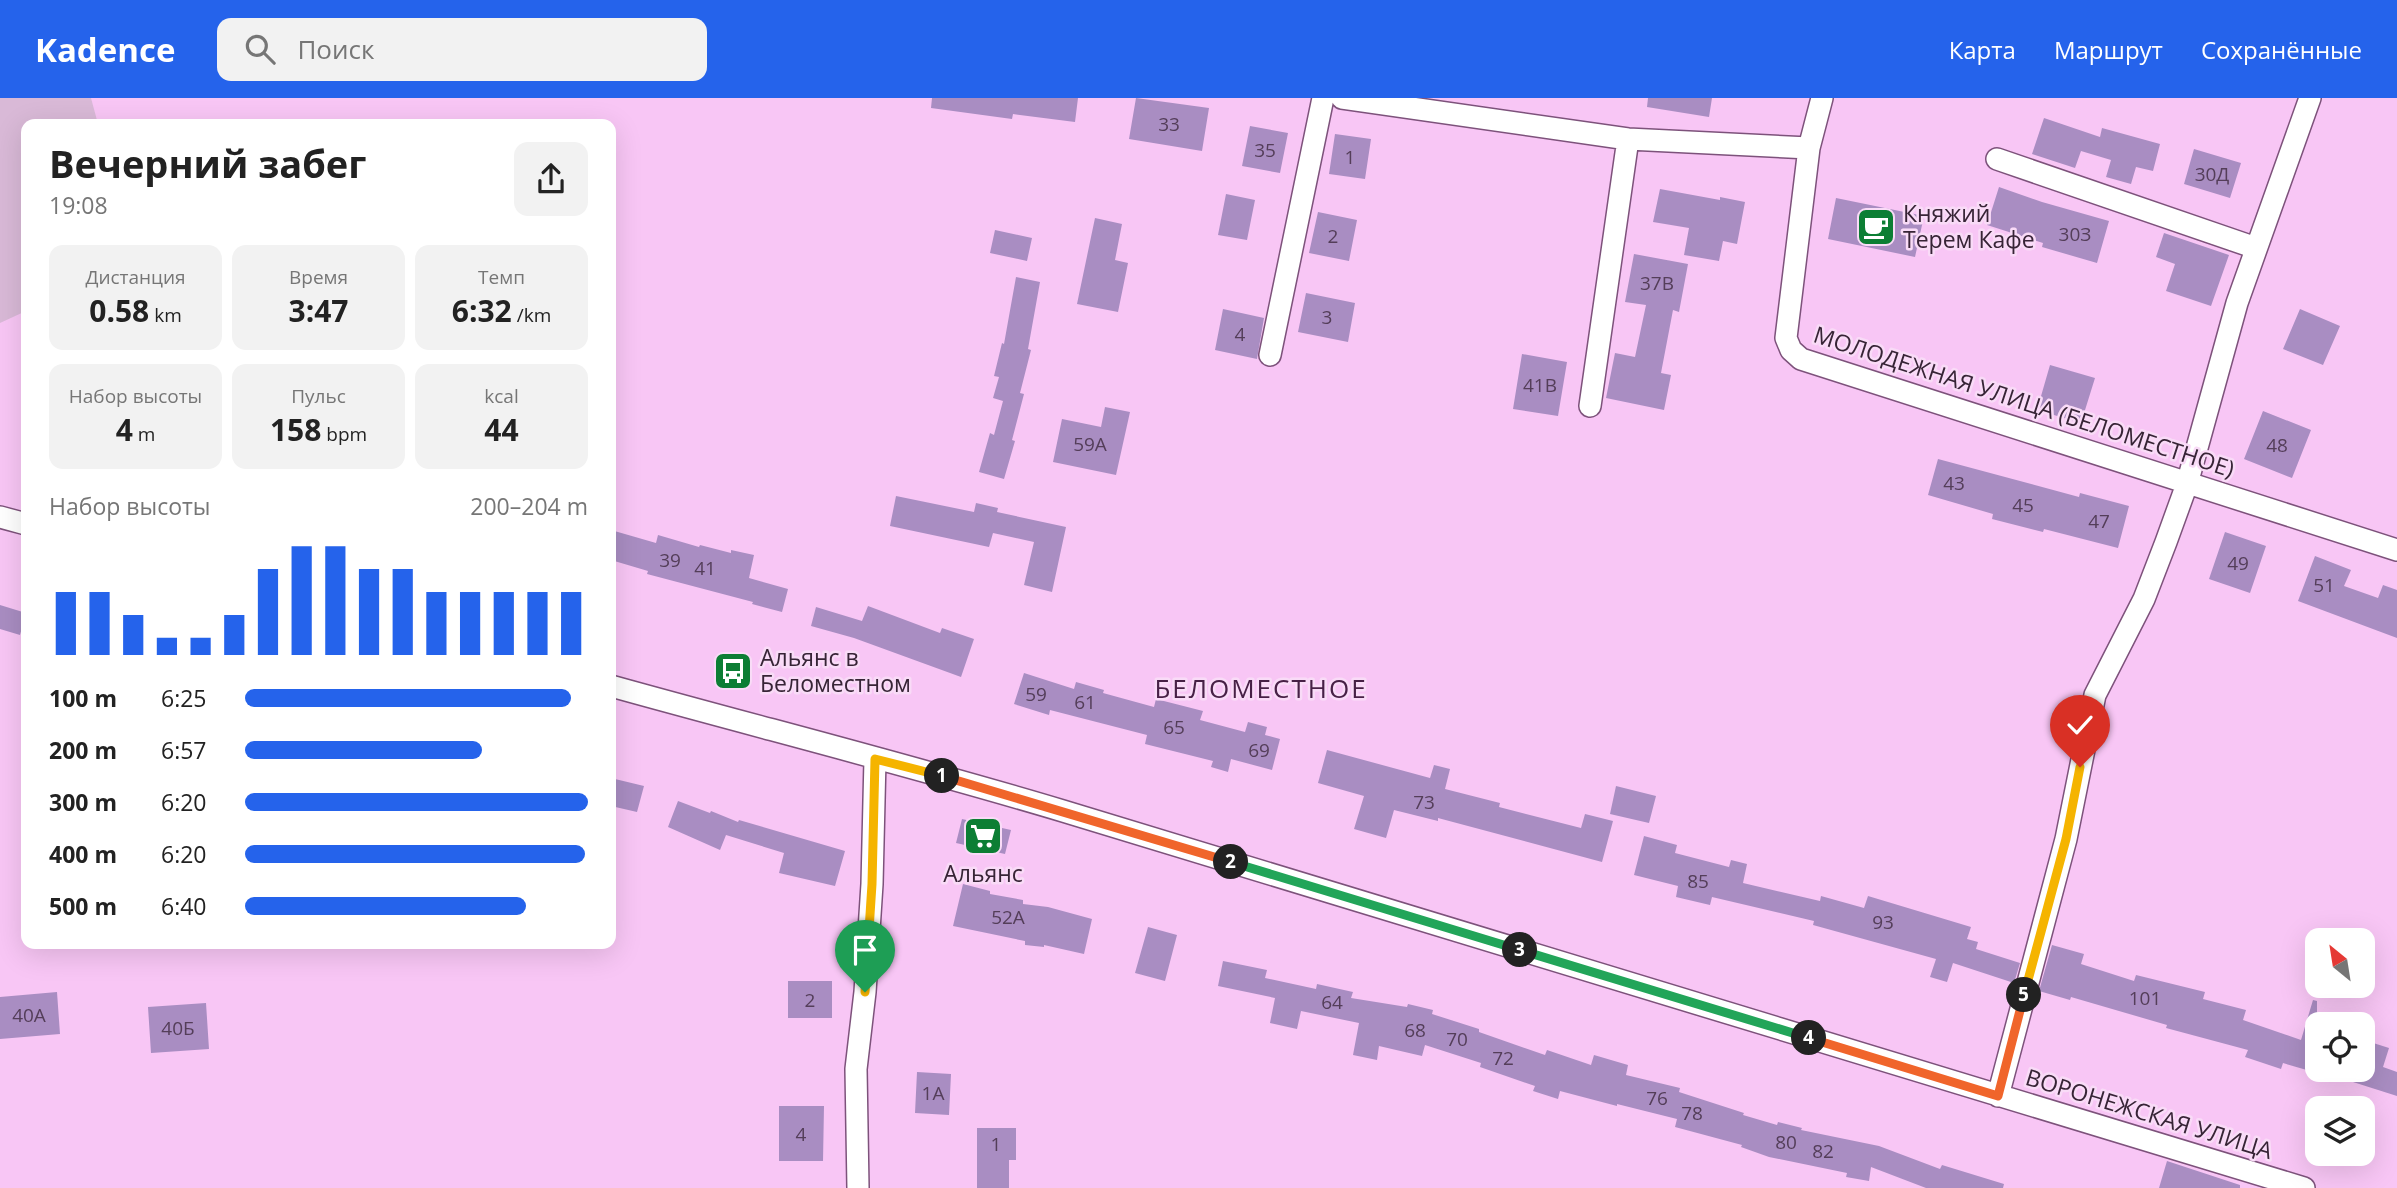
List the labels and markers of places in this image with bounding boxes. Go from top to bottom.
place label: Княжий Терем Кафе [1903,197,2035,255]
cafe icon: Княжий Терем Кафе [1855,206,1897,248]
place label: Альянс в Беломестном [760,641,911,699]
bus stop icon: Альянс в Беломестном [712,650,754,692]
pin [2050,695,2110,767]
pin: 1 [925,758,960,794]
supermarket icon: Альянс [962,815,1004,857]
pin: 2 [1214,844,1248,880]
place label: Альянс [943,857,1023,889]
pin [835,920,895,992]
pin: 3 [1502,932,1538,968]
pin: 5 [2007,978,2042,1012]
pin: 4 [1792,1020,1826,1056]

